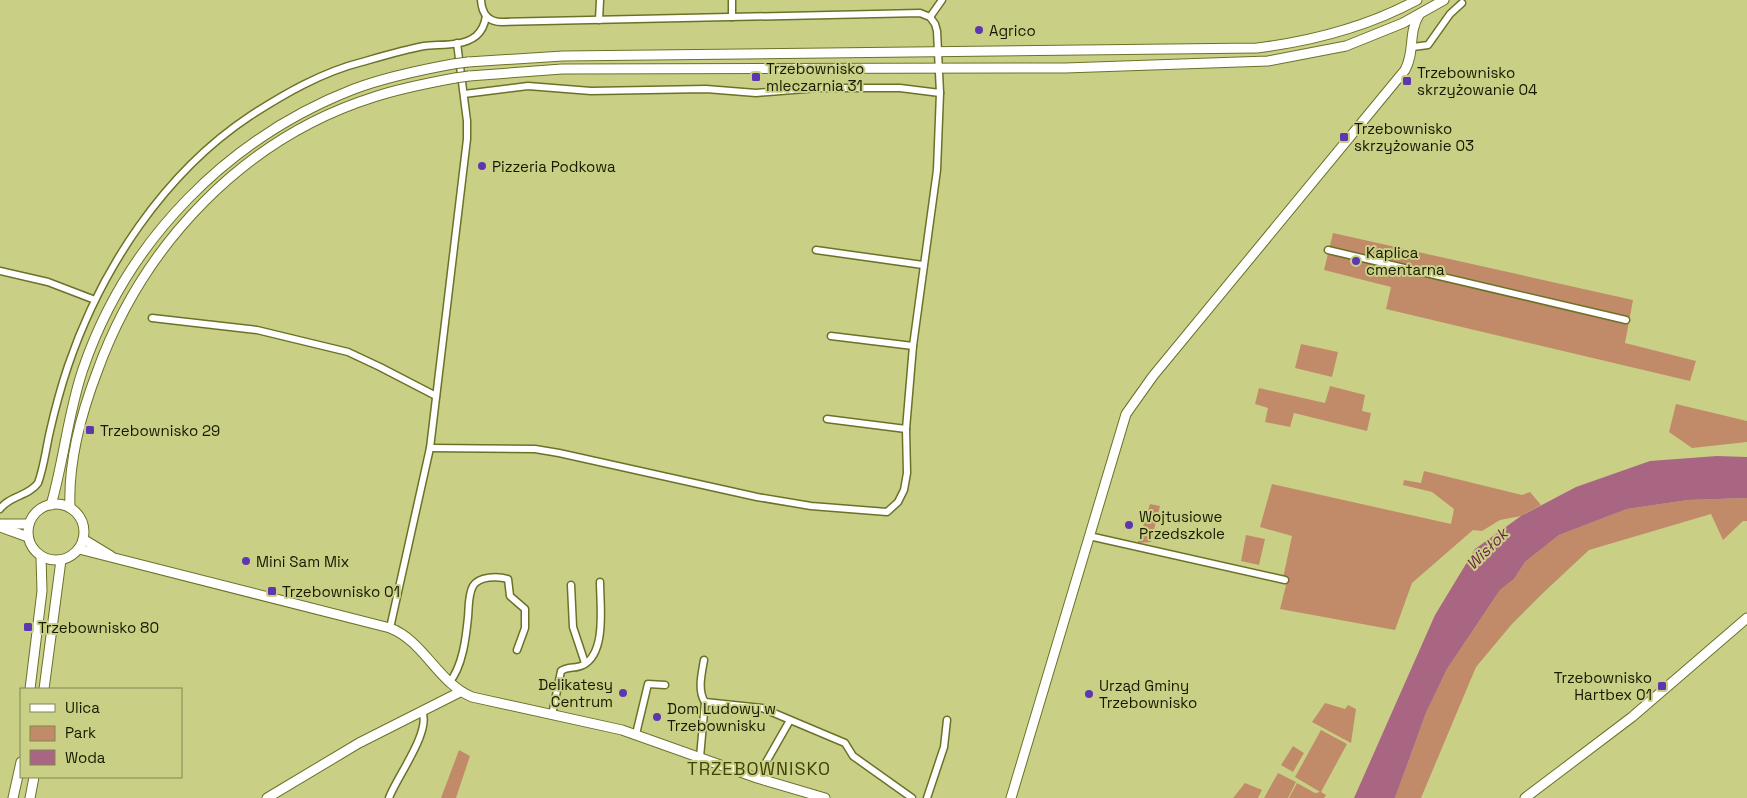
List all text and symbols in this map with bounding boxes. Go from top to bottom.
place label: Agrico [989,21,1036,40]
marker: Agrico [973,24,985,36]
place label: Trzebownisko mleczarnia 31 [766,59,864,95]
place label: Trzebownisko skrzyżowanie 04 [1417,63,1537,99]
marker: Trzebownisko mleczarnia 31 [750,71,762,83]
marker: Trzebownisko skrzyżowanie 04 [1401,75,1413,87]
place label: Trzebownisko skrzyżowanie 03 [1354,119,1474,155]
marker: Trzebownisko skrzyżowanie 03 [1338,131,1350,143]
place label: Pizzeria Podkowa [492,157,616,176]
marker: Pizzeria Podkowa [476,160,488,172]
place label: Kaplica cmentarna [1366,243,1445,279]
marker: Kaplica cmentarna [1350,255,1362,267]
place label: Trzebownisko 29 [100,421,220,440]
marker: Trzebownisko 29 [84,424,96,436]
place label: Wojtusiowe Przedszkole [1139,507,1225,543]
marker: Wojtusiowe Przedszkole [1123,519,1135,531]
water label: Wisłok [1462,522,1514,574]
place label: Mini Sam Mix [256,552,350,571]
marker: Mini Sam Mix [240,555,252,567]
place label: Trzebownisko 01 [282,582,400,601]
marker: Trzebownisko 01 [266,585,278,597]
place label: Trzebownisko 80 [38,618,159,637]
marker: Trzebownisko 80 [22,621,34,633]
place label: Trzebownisko Hartbex 01 [1554,668,1652,704]
place label: Delikatesy Centrum [538,675,613,711]
place label: Urząd Gminy Trzebownisko [1099,676,1197,712]
marker: Trzebownisko Hartbex 01 [1656,680,1668,692]
marker: Delikatesy Centrum [617,687,629,699]
legend [20,688,182,778]
marker: Urząd Gminy Trzebownisko [1083,688,1095,700]
text: Ulica [65,698,100,717]
place label: Dom Ludowy w Trzebownisku [667,699,776,735]
marker: Dom Ludowy w Trzebownisku [651,711,663,723]
text: Park [65,723,96,742]
text: Woda [65,748,106,767]
district label: TRZEBOWNISKO [687,757,831,780]

